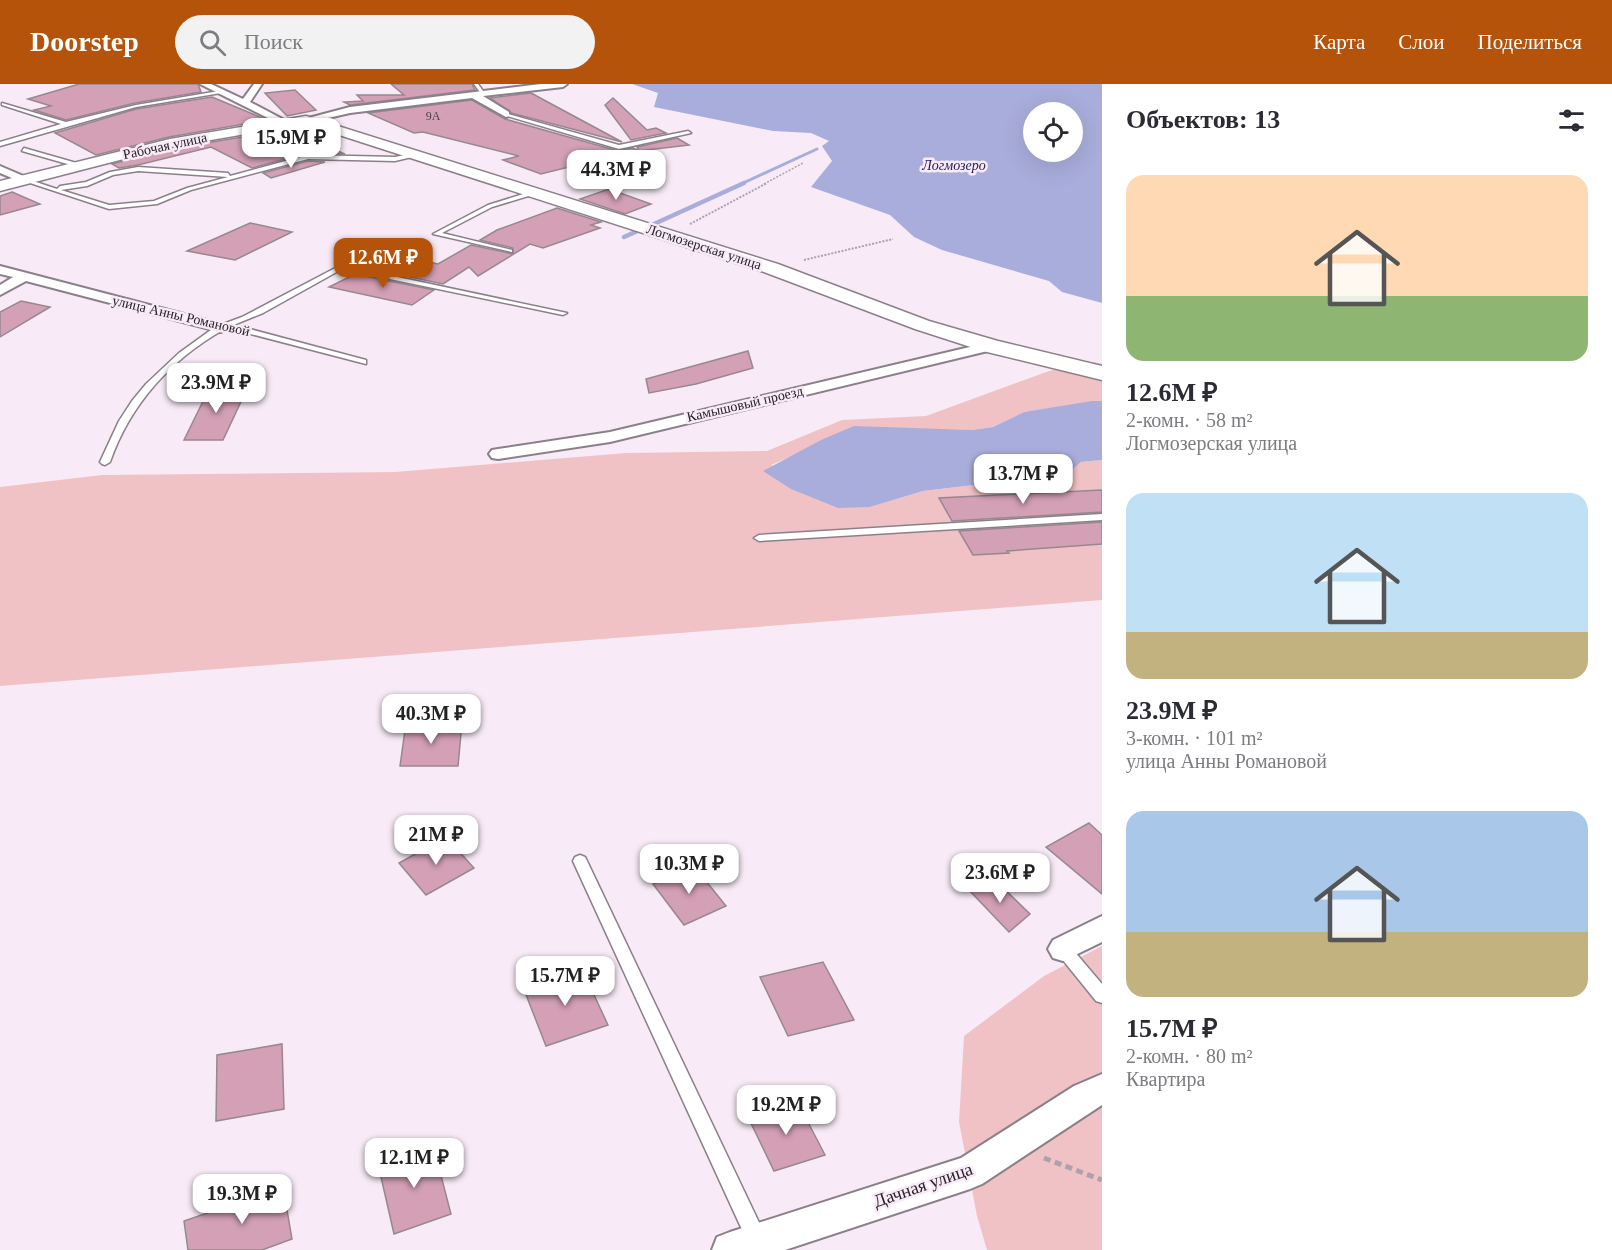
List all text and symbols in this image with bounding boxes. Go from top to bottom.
search box [175,15,595,69]
text: Doorstep [30,26,139,57]
icon: search [196,26,229,59]
text: Поиск [244,29,303,54]
text: Карта [1313,30,1365,54]
text: Слои [1398,30,1444,54]
text: Поделиться [1477,30,1582,54]
map controls [1023,102,1083,162]
button: locate [1023,102,1083,162]
icon: filters [1555,104,1588,137]
text: Объектов: 13 [1126,105,1280,134]
house number: 9А [426,109,441,123]
pin: 15.9M ₽ [236,118,346,169]
text: 15.9M ₽ [256,126,326,148]
street label: Рабочая улица [122,130,209,162]
pin: 44.3M ₽ [561,150,671,201]
text: 44.3M ₽ [581,158,651,180]
water label: Логмозеро [921,158,986,173]
icon: home [1303,214,1411,322]
street label: Логмозерская улица [645,221,764,273]
pin: 12.6M ₽ [328,238,438,289]
text: 12.6M ₽ [348,246,418,268]
street label: улица Анны Романовой [111,293,252,339]
pin: 23.9M ₽ [161,363,271,414]
text: 23.9M ₽ [181,371,251,393]
text: 12.6M ₽ [1126,378,1218,407]
street label: Камышовый проезд [685,383,805,425]
text: 2-комн. · 58 m² [1126,409,1253,431]
text: Логмозерская улица [1126,432,1297,454]
pin: 13.7M ₽ [968,454,1078,505]
text: 13.7M ₽ [988,462,1058,484]
icon: home [1303,532,1411,640]
pin: 40.3M ₽ [376,694,486,745]
text: 23.9M ₽ [1126,696,1218,725]
text: 40.3M ₽ [396,702,466,724]
text: 3-комн. · 101 m² [1126,727,1263,749]
text: улица Анны Романовой [1126,750,1327,772]
pin: 21M ₽ [394,815,478,866]
text: 21M ₽ [408,823,464,845]
pin: 10.3M ₽ [634,844,744,895]
icon: home [1303,850,1411,958]
text: 10.3M ₽ [654,852,724,874]
pin: 23.6M ₽ [945,853,1055,904]
text: 23.6M ₽ [965,861,1035,883]
pin: 15.7M ₽ [510,956,620,1007]
text: 15.7M ₽ [530,964,600,986]
text: 15.7M ₽ [1126,1014,1218,1043]
text: 2-комн. · 80 m² [1126,1045,1253,1067]
text: Квартира [1126,1068,1205,1090]
pin: 19.2M ₽ [731,1085,841,1136]
text: 19.2M ₽ [751,1093,821,1115]
pin: 12.1M ₽ [359,1138,469,1189]
text: 12.1M ₽ [379,1146,449,1168]
street label: Дачная улица [871,1159,975,1211]
pin: 19.3M ₽ [187,1174,297,1225]
text: 19.3M ₽ [207,1182,277,1204]

